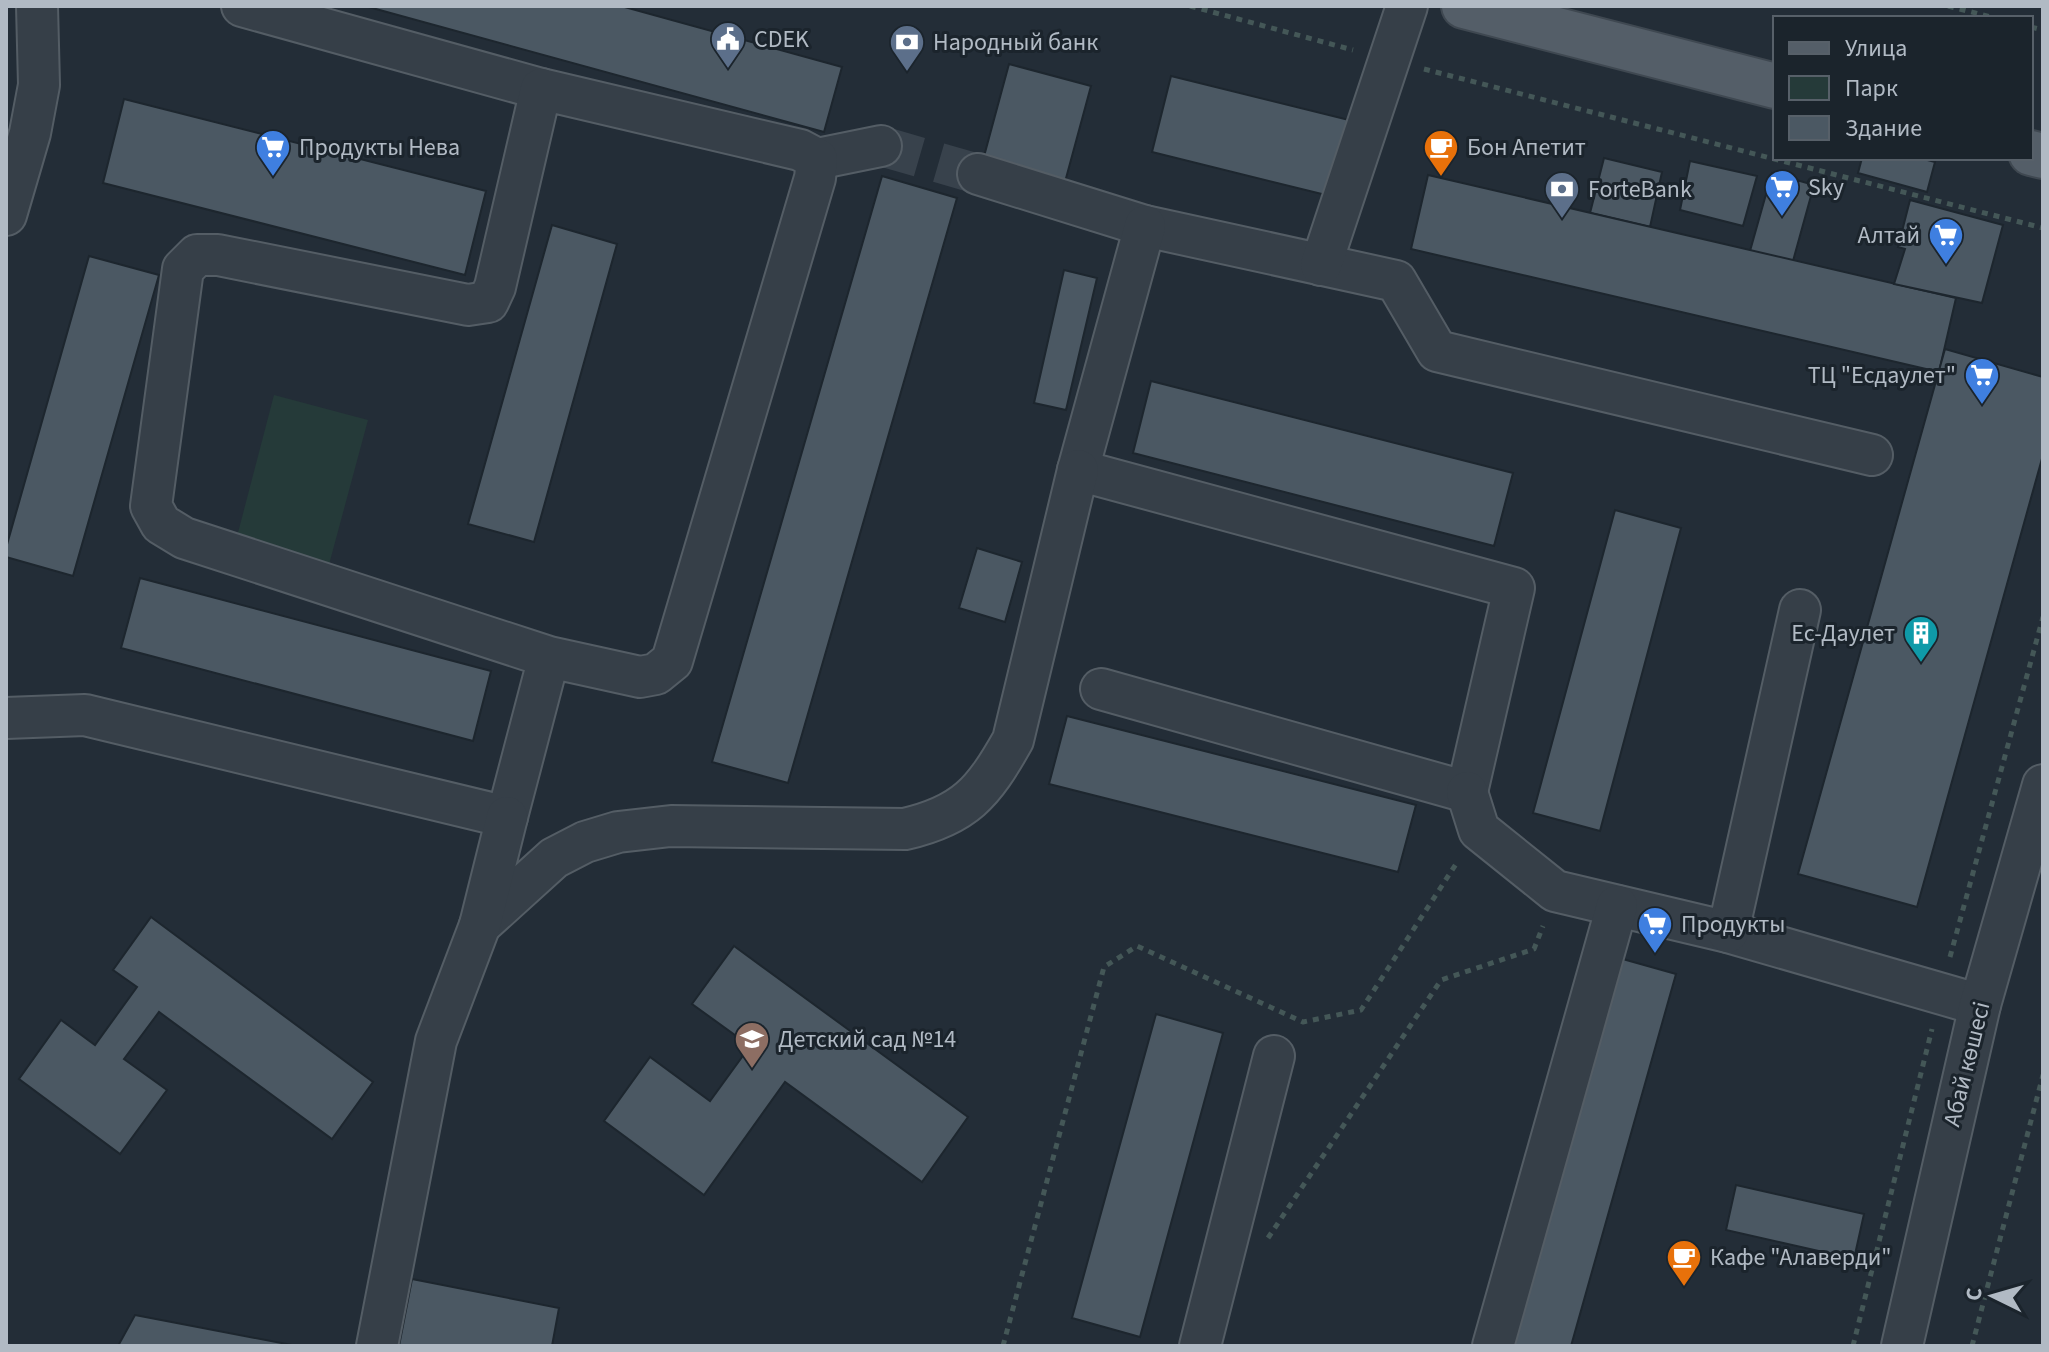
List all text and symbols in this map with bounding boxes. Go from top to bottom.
legend [1773,16,2033,160]
public building icon: CDEK [709,20,747,70]
place label: CDEK [754,22,809,57]
bank icon: Народный банк [888,23,926,73]
place label: Народный банк [933,25,1098,60]
text: Улица [1845,31,1907,66]
text: Парк [1845,71,1898,106]
text: Здание [1845,111,1922,146]
supermarket icon: Продукты Нева [254,128,292,178]
cafe icon: Бон Апетит [1422,128,1460,178]
place label: Продукты Нева [299,130,460,165]
place label: Бон Апетит [1467,130,1586,165]
supermarket icon: Sky [1763,168,1801,218]
bank icon: ForteBank [1543,170,1581,220]
place label: Sky [1808,170,1844,205]
place label: ForteBank [1588,172,1692,207]
supermarket icon: Алтай [1927,216,1965,266]
place label: Алтай [1858,218,1920,253]
supermarket icon: ТЦ "Есдаулет" [1963,356,2001,406]
place label: ТЦ "Есдаулет" [1808,358,1956,393]
building icon: Ес-Даулет [1902,614,1940,664]
place label: Ес-Даулет [1791,616,1895,651]
supermarket icon: Продукты [1636,905,1674,955]
place label: Продукты [1681,907,1785,942]
street label: Абай көшесі [1935,998,1999,1130]
school or university icon: Детский сад №14 [733,1020,771,1070]
place label: Детский сад №14 [778,1022,956,1057]
cafe icon: Кафе "Алаверди" [1665,1238,1703,1288]
place label: Кафе "Алаверди" [1710,1240,1892,1275]
north arrow [1953,1256,2033,1336]
text: С [1958,1286,1991,1302]

